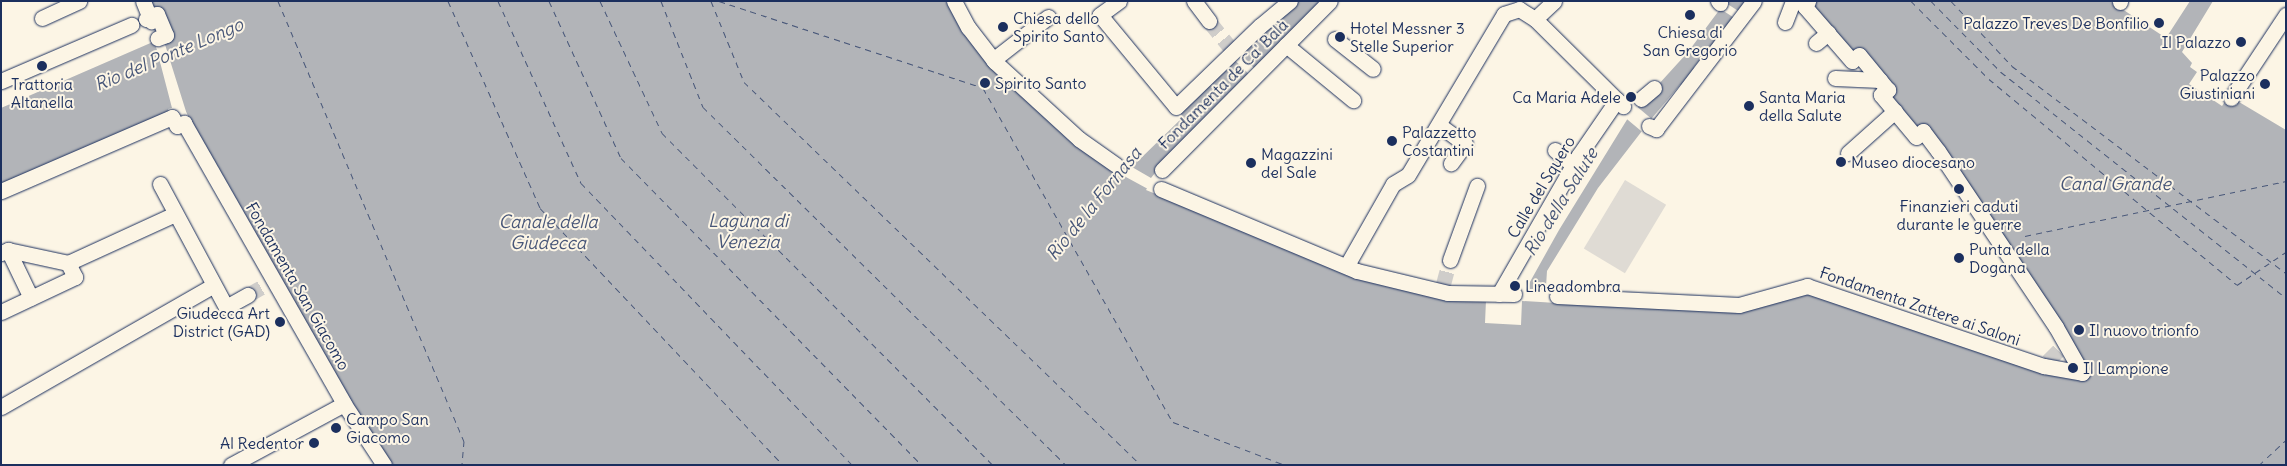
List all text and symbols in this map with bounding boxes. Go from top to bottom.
place label: Chiesa dello Spirito Santo [1013,8,1104,46]
marker: Chiesa di San Gregorio [1684,9,1696,21]
place label: Palazzo Treves De Bonfilio [1963,13,2149,33]
water label: Rio del Ponte Longo [91,14,247,96]
street label: Fondamenta de Ca' Balà [1154,15,1292,153]
marker: Palazzo Treves De Bonfilio [2153,17,2165,29]
place label: Hotel Messner 3 Stelle Superior [1350,18,1465,56]
marker: Chiesa dello Spirito Santo [997,21,1009,33]
place label: Chiesa di San Gregorio [1643,22,1737,60]
marker: Hotel Messner 3 Stelle Superior [1334,31,1346,43]
place label: Il Palazzo [2161,32,2231,52]
marker: Il Palazzo [2235,36,2247,48]
marker: Trattoria Altanella [36,60,48,72]
place label: Palazzo Giustiniani [2179,65,2255,103]
place label: Spirito Santo [995,73,1086,93]
place label: Trattoria Altanella [11,74,73,112]
marker: Spirito Santo [979,77,991,89]
marker: Palazzo Giustiniani [2259,78,2271,90]
place label: Ca Maria Adele [1512,87,1621,107]
place label: Santa Maria della Salute [1759,87,1846,125]
marker: Ca Maria Adele [1625,91,1637,103]
marker: Santa Maria della Salute [1743,100,1755,112]
place label: Palazzetto Costantini [1402,122,1476,160]
street label: Calle del Squero [1503,133,1579,241]
marker: Palazzetto Costantini [1386,135,1398,147]
water label: Rio de la Fornasa [1042,143,1146,265]
place label: Magazzini del Sale [1261,144,1333,182]
water label: Rio della Salute [1519,144,1603,260]
place label: Museo diocesano [1851,152,1975,172]
marker: Museo diocesano [1835,156,1847,168]
marker: Magazzini del Sale [1245,157,1257,169]
water label: Canal Grande [2059,173,2171,195]
marker: Finanzieri caduti durante le guerre [1953,183,1965,195]
place label: Finanzieri caduti durante le guerre [1896,196,2022,234]
street label: Fondamenta San Giacomo [242,199,354,373]
water label: Laguna di Venezia [708,211,788,253]
water label: Canale della Giudecca [498,212,598,254]
place label: Punta della Dogana [1969,239,2050,277]
marker: Punta della Dogana [1953,252,1965,264]
street label: Fondamenta Zattere ai Saloni [1817,263,2023,349]
place label: Lineadombra [1525,276,1621,296]
marker: Lineadombra [1509,280,1521,292]
place label: Giudecca Art District (GAD) [173,303,270,341]
marker: Giudecca Art District (GAD) [274,316,286,328]
place label: Il nuovo trionfo [2089,320,2199,340]
marker: Il nuovo trionfo [2073,324,2085,336]
place label: Il Lampione [2083,358,2169,378]
marker: Il Lampione [2067,362,2079,374]
place label: Campo San Giacomo [346,409,429,447]
marker: Campo San Giacomo [330,422,342,434]
place label: Al Redentor [220,433,304,453]
marker: Al Redentor [308,437,320,449]

